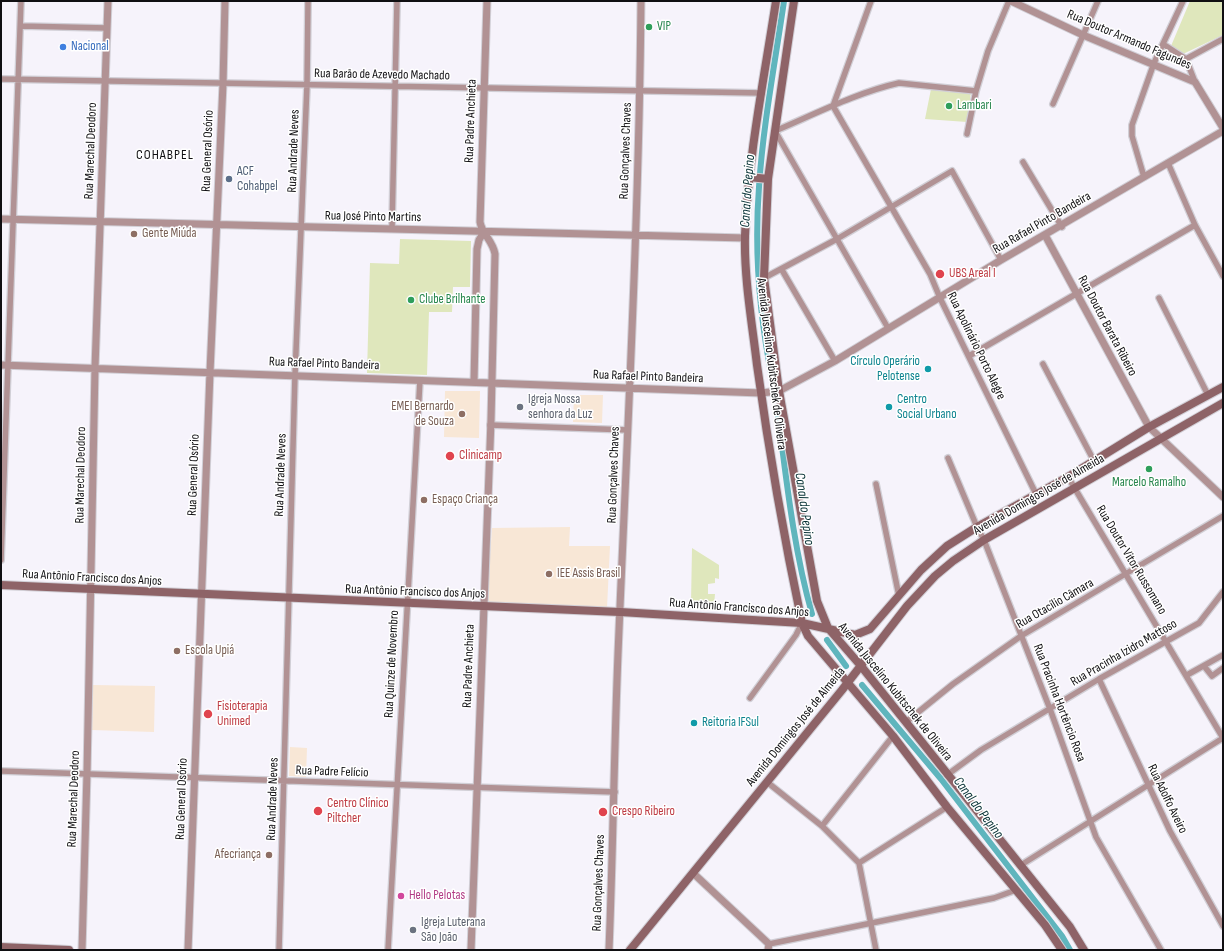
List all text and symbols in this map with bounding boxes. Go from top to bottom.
street label: Rua Doutor Armando Fagundes [1065,7,1193,73]
place label: VIP [657,19,671,35]
marker: VIP [644,22,654,32]
place label: Nacional [71,39,109,55]
marker: Nacional [58,42,68,52]
street label: Rua Barão de Azevedo Machado [314,66,450,84]
street label: Rua Padre Anchieta [462,79,480,163]
place label: Lambari [957,98,992,114]
marker: Lambari [944,101,954,111]
street label: Rua Marechal Deodoro [82,102,100,200]
street label: Rua Gonçalves Chaves [617,102,635,200]
street label: Rua Andrade Neves [285,109,303,193]
street label: Rua General Osório [199,110,217,192]
district label: COHABPEL [136,147,194,163]
water label: Canal do Pepino [737,154,759,228]
place label: ACF Cohabpel [237,164,278,195]
marker: ACF Cohabpel [224,174,234,184]
street label: Rua Rafael Pinto Bandeira [990,189,1094,257]
street label: Rua José Pinto Martins [325,208,421,226]
place label: Gente Miúda [142,226,197,242]
marker: Gente Miúda [129,229,139,239]
place label: UBS Areal I [949,266,996,282]
marker: UBS Areal I [934,268,946,280]
street label: Rua Doutor Barata Ribeiro [1074,273,1140,379]
street label: Avenida Juscelino Kubitschek de Oliveira [753,277,789,451]
street label: Rua Apolinário Porto Alegre [943,290,1009,402]
place label: Clube Brilhante [419,292,486,308]
marker: Clube Brilhante [406,295,416,305]
street label: Rua Rafael Pinto Bandeira [268,354,380,374]
place label: Círculo Operário Pelotense [850,354,920,385]
marker: Círculo Operário Pelotense [923,364,933,374]
street label: Rua Rafael Pinto Bandeira [592,367,704,387]
place label: Igreja Nossa senhora da Luz [528,392,592,423]
place label: Centro Social Urbano [897,392,957,423]
place label: EMEI Bernardo de Souza [391,399,454,430]
marker: Igreja Nossa senhora da Luz [515,402,525,412]
marker: Centro Social Urbano [884,402,894,412]
marker: EMEI Bernardo de Souza [457,409,467,419]
street label: Rua Marechal Deodoro [72,426,90,524]
street label: Rua Gonçalves Chaves [605,426,623,524]
street label: Rua Andrade Neves [272,433,290,517]
street label: Rua General Osório [185,434,203,516]
place label: Clinicamp [459,448,502,464]
marker: Clinicamp [444,450,456,462]
street label: Avenida Domingos José de Almeida [971,451,1107,539]
marker: Marcelo Ramalho [1144,464,1154,474]
water label: Canal do Pepino [791,472,817,546]
place label: Marcelo Ramalho [1112,475,1186,491]
place label: Espaço Criança [432,492,498,508]
marker: Espaço Criança [419,495,429,505]
street label: Rua Doutor Vitor Russomano [1092,503,1170,617]
place label: IEE Assis Brasil [557,566,620,582]
street label: Rua Antônio Francisco dos Anjos [22,567,162,589]
marker: IEE Assis Brasil [544,569,554,579]
street label: Rua Otacílio Câmara [1013,575,1097,633]
street label: Rua Antônio Francisco dos Anjos [345,582,485,602]
street label: Rua Antônio Francisco dos Anjos [669,595,809,621]
street label: Rua Quinze de Novembro [381,610,403,718]
street label: Rua Pracinha Izidro Mattoso [1068,616,1180,690]
street label: Avenida Juscelino Kubitschek de Oliveira [834,620,956,764]
street label: Rua Padre Anchieta [460,624,478,708]
street label: Rua Pracinha Hortêncio Rosa [1029,642,1089,764]
place label: Escola Upiá [185,643,234,659]
marker: Escola Upiá [172,646,182,656]
street label: Avenida Domingos José de Almeida [743,664,849,790]
place label: Fisioterapia Unimed [217,699,267,730]
marker: Fisioterapia Unimed [202,708,214,720]
place label: Reitoria IFSul [702,715,759,731]
marker: Reitoria IFSul [689,718,699,728]
street label: Rua Marechal Deodoro [65,750,83,848]
street label: Rua Andrade Neves [264,757,282,841]
street label: Rua General Osório [173,758,191,840]
street label: Rua Adolfo Aveiro [1144,762,1190,836]
street label: Rua Padre Felício [295,763,369,781]
water label: Canal do Pepino [949,774,1007,842]
place label: Centro Clínico Piltcher [327,796,389,827]
place label: Crespo Ribeiro [612,804,675,820]
marker: Centro Clínico Piltcher [312,805,324,817]
marker: Crespo Ribeiro [597,806,609,818]
street label: Rua Gonçalves Chaves [590,834,608,932]
place label: Afecriança [215,847,261,863]
marker: Afecriança [264,850,274,860]
place label: Hello Pelotas [409,888,465,904]
marker: Hello Pelotas [396,891,406,901]
place label: Igreja Luterana São João [421,915,485,946]
marker: Igreja Luterana São João [408,925,418,935]

